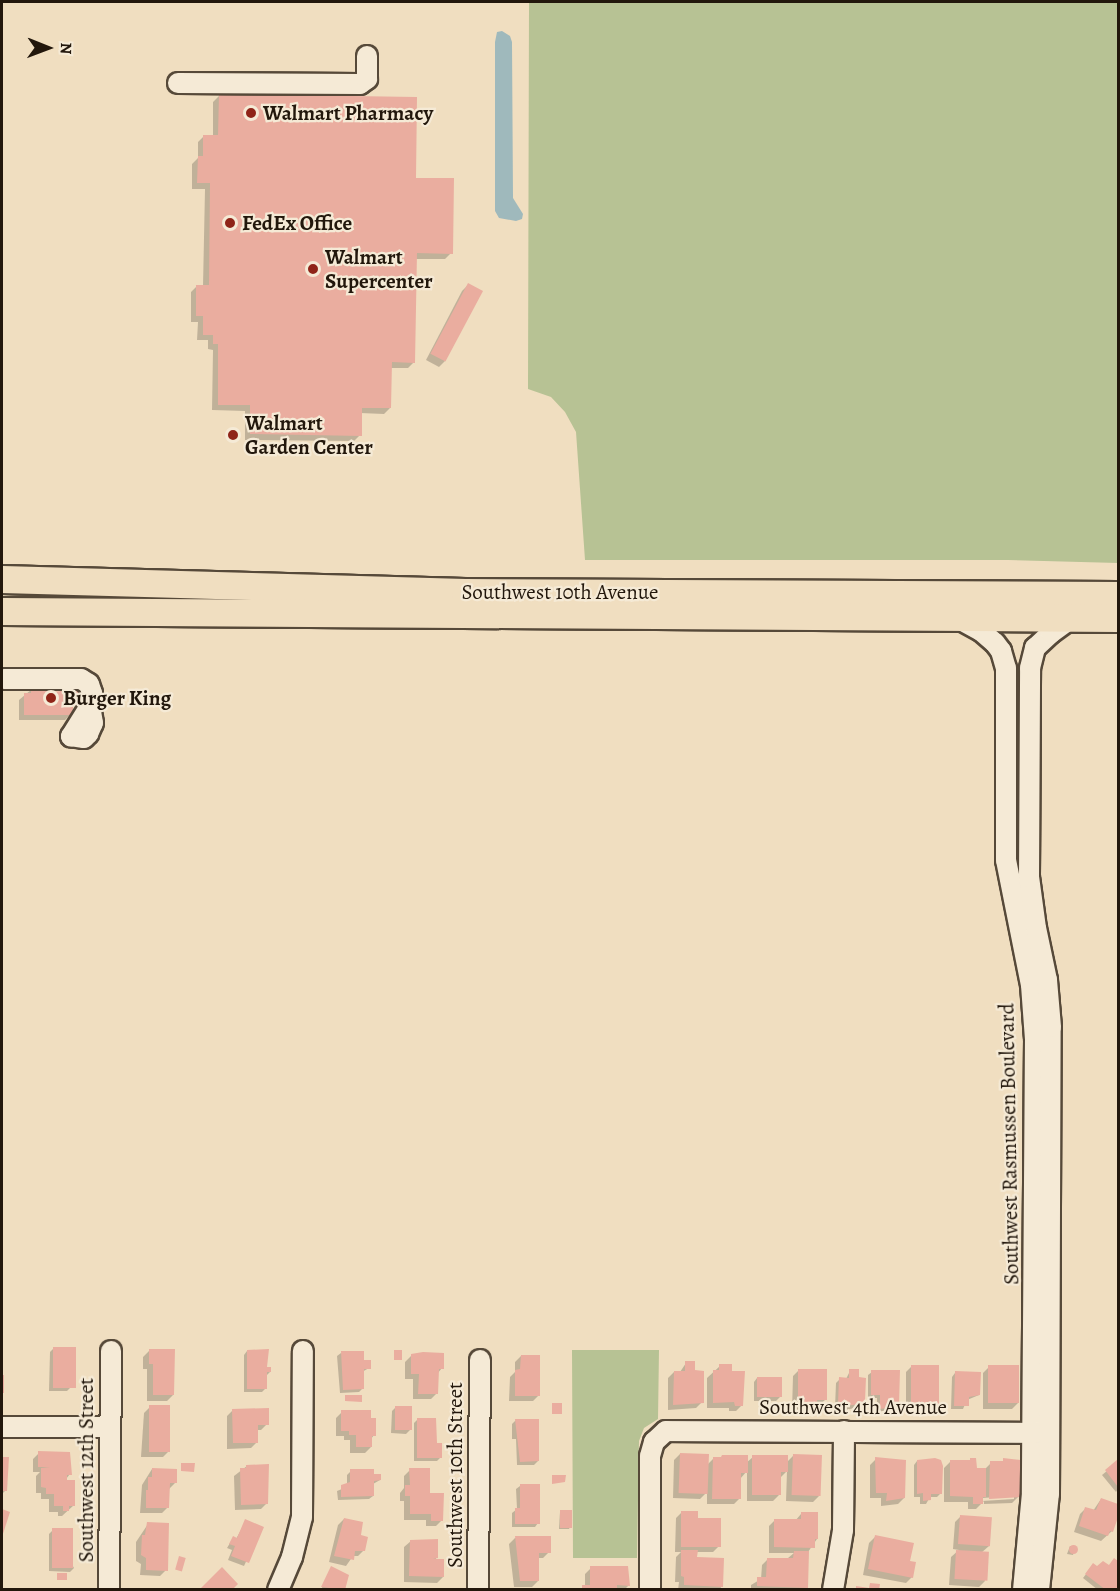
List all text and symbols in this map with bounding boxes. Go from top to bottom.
north arrow [18,18,78,78]
text: N [55,42,77,54]
place label: Walmart Pharmacy [263,100,433,126]
marker: Walmart Pharmacy [244,106,258,120]
place label: FedEx Office [242,210,352,236]
marker: FedEx Office [223,216,237,230]
place label: Walmart Supercenter [325,244,433,294]
marker: Walmart Supercenter [306,262,320,276]
place label: Walmart Garden Center [245,410,373,460]
marker: Walmart Garden Center [226,428,240,442]
street label: Southwest 10th Avenue [462,579,658,605]
place label: Burger King [63,685,171,711]
marker: Burger King [44,691,58,705]
street label: Southwest Rasmussen Boulevard [994,1003,1024,1285]
street label: Southwest 12th Street [73,1378,99,1562]
street label: Southwest 10th Street [442,1382,468,1568]
street label: Southwest 4th Avenue [759,1394,947,1420]

